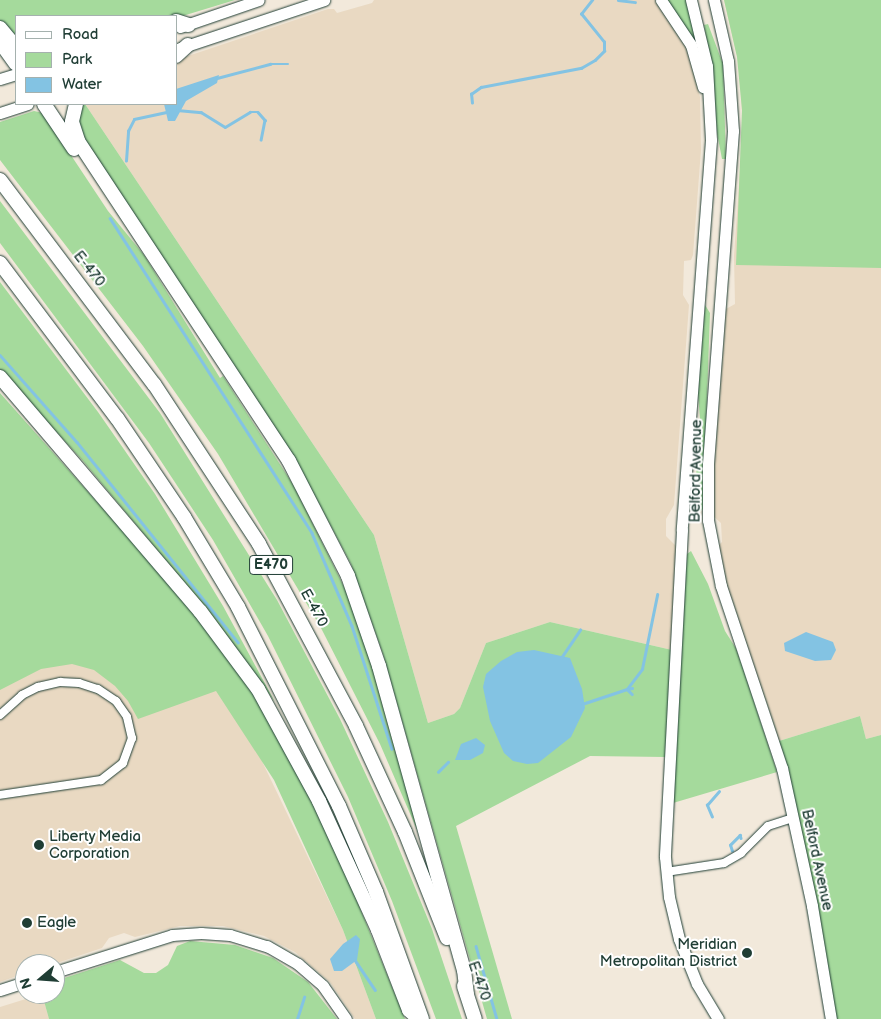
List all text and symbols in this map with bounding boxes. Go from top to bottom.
legend [15,15,178,105]
text: Road [62,25,98,44]
text: Park [62,50,92,69]
text: Water [62,75,102,94]
street label: E-470 [69,247,109,291]
street label: Belford Avenue [686,419,706,523]
road number: E470 [248,554,294,576]
street label: E-470 [296,586,332,630]
street label: Belford Avenue [797,808,837,912]
place label: Liberty Media Corporation [49,827,142,862]
marker: Liberty Media Corporation [33,839,45,851]
place label: Eagle [37,914,76,932]
marker: Eagle [21,917,33,929]
place label: Meridian Metropolitan District [600,935,737,970]
marker: Meridian Metropolitan District [741,947,753,959]
north arrow [15,954,65,1004]
street label: E-470 [464,959,494,1003]
text: N [17,976,36,991]

